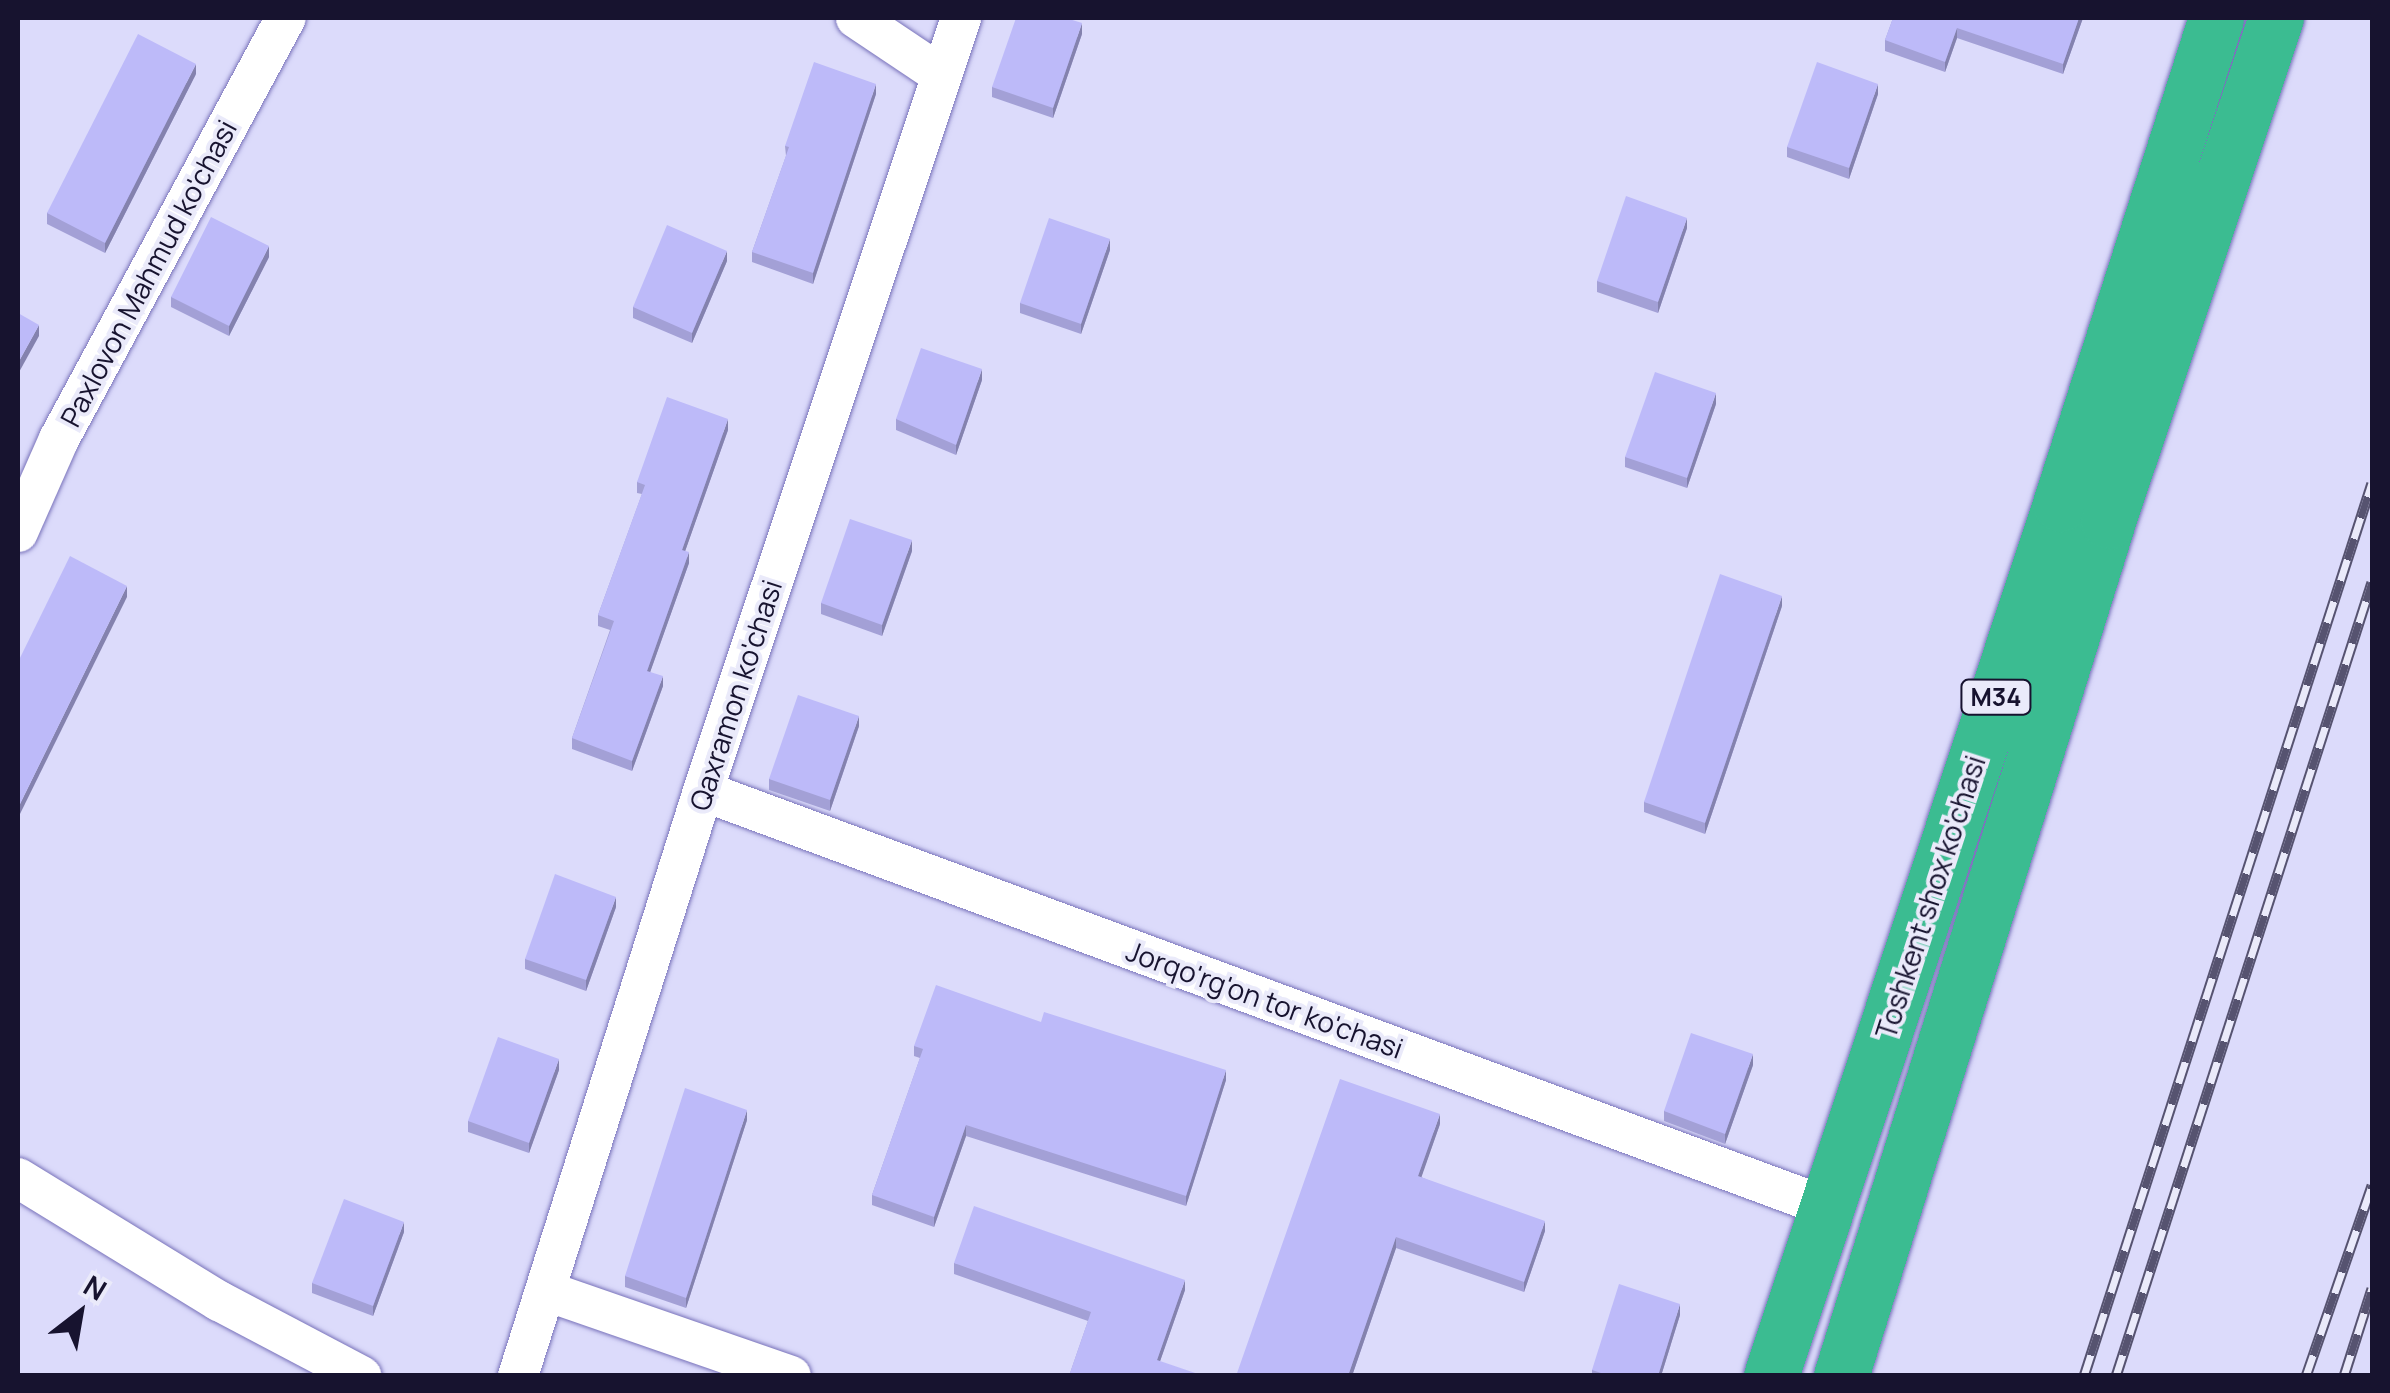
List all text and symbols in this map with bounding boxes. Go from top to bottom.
street label: Paxlovon Mahmud ko'chasi [53,114,243,432]
street label: Qaxramon ko'chasi [682,576,788,814]
road number: M34 [1958,677,2034,717]
street label: Toshkent shox ko'chasi [1868,751,1992,1043]
street label: Jorqo'rg'on tor ko'chasi [1122,933,1408,1065]
north arrow [30,1263,130,1363]
text: N [77,1266,114,1309]

